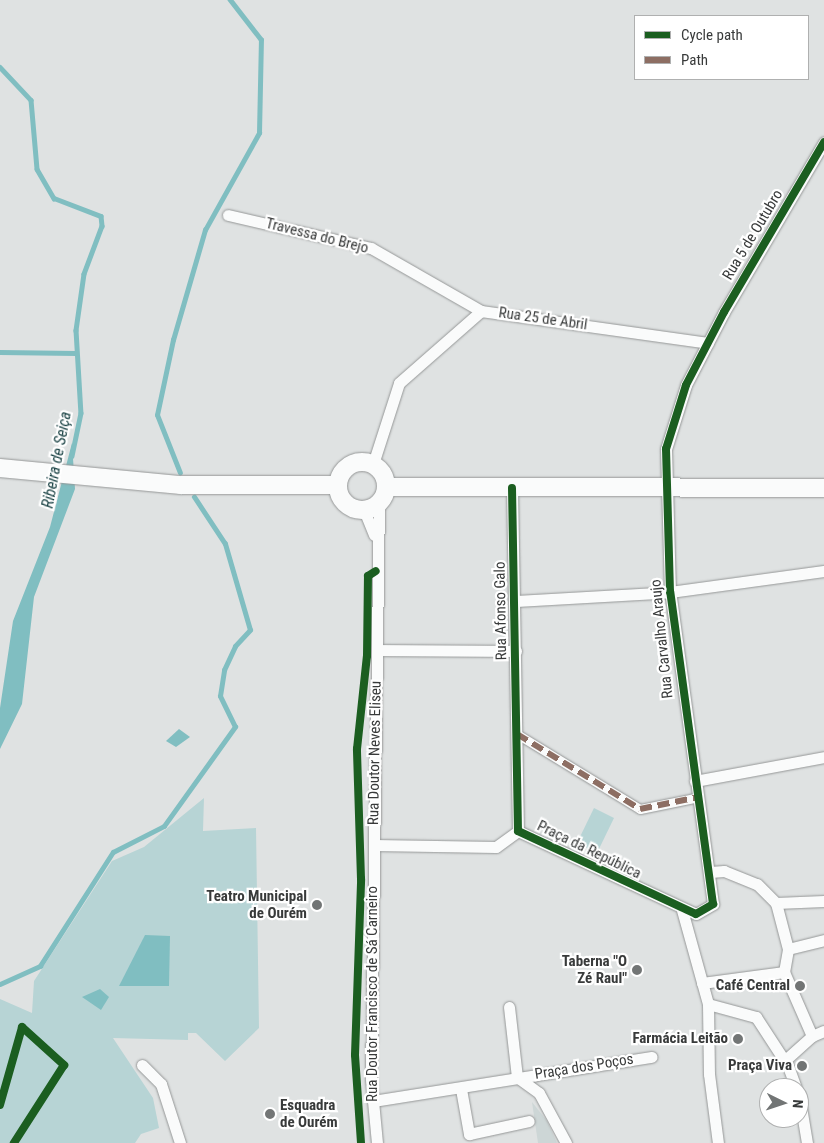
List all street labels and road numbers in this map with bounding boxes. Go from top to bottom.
street label: Rua 5 de Outubro [719,187,787,283]
street label: Travessa do Brejo [264,215,370,257]
street label: Rua 25 de Abril [497,304,589,334]
street label: Rua Afonso Galo [491,561,511,661]
street label: Rua Carvalho Araujo [647,579,677,699]
street label: Rua Doutor Neves Eliseu [365,681,385,825]
street label: Praça da República [534,817,644,883]
street label: Rua Doutor Francisco de Sá Carneiro [364,886,382,1102]
street label: Praça dos Poços [533,1050,635,1084]

